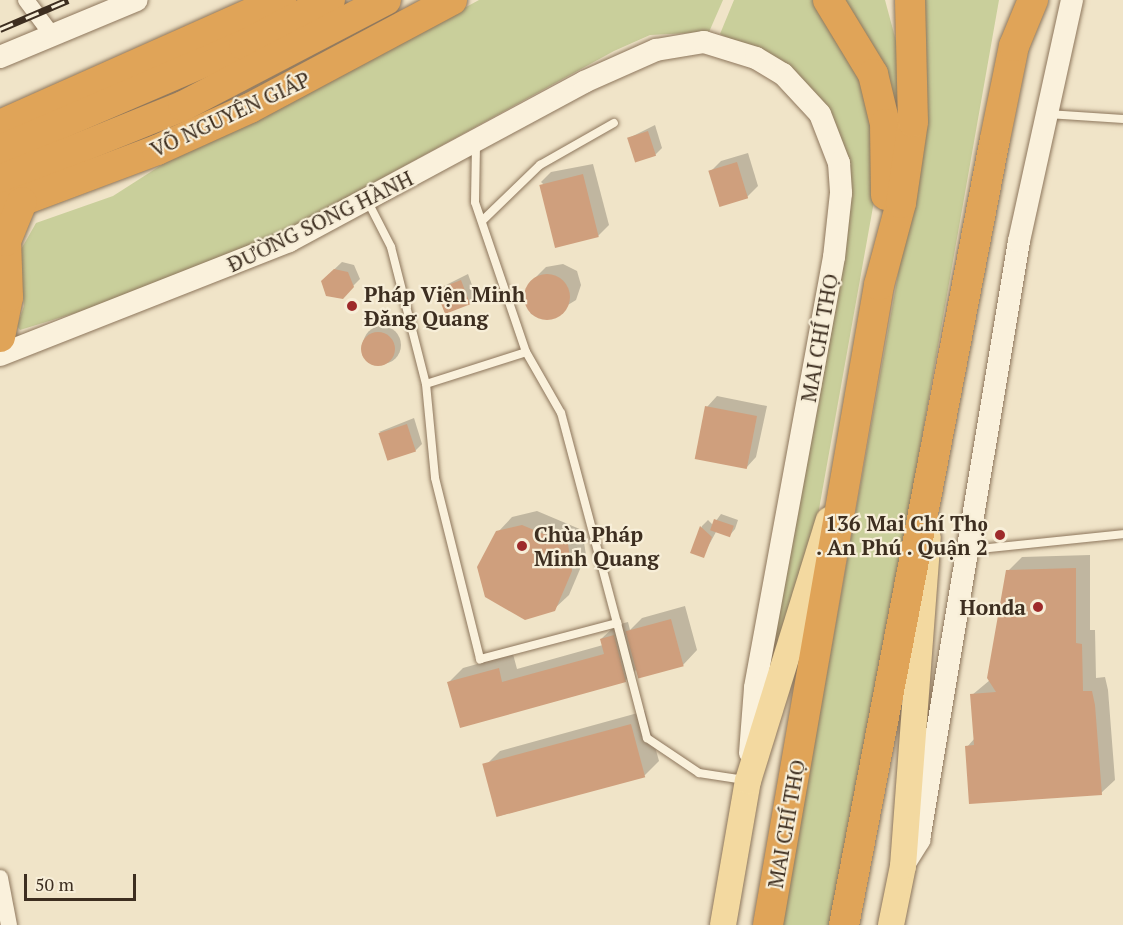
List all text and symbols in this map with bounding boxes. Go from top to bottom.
street label: VÕ NGUYÊN GIÁP [146,66,314,162]
street label: ĐƯỜNG SONG HÀNH [223,165,417,277]
street label: MAI CHÍ THỌ [795,272,843,404]
place label: Pháp Viện Minh Đăng Quang [364,281,525,331]
marker: Pháp Viện Minh Đăng Quang [345,299,359,313]
place label: 136 Mai Chí Thọ . An Phú . Quận 2 [814,510,988,560]
place label: Chùa Pháp Minh Quang [534,521,659,571]
marker: 136 Mai Chí Thọ . An Phú . Quận 2 [993,528,1007,542]
marker: Chùa Pháp Minh Quang [515,539,529,553]
place label: Honda [960,594,1026,620]
marker: Honda [1031,600,1045,614]
street label: MAI CHÍ THỌ [762,758,810,890]
scale bar [27,862,140,900]
text: 50 m [35,872,74,896]

